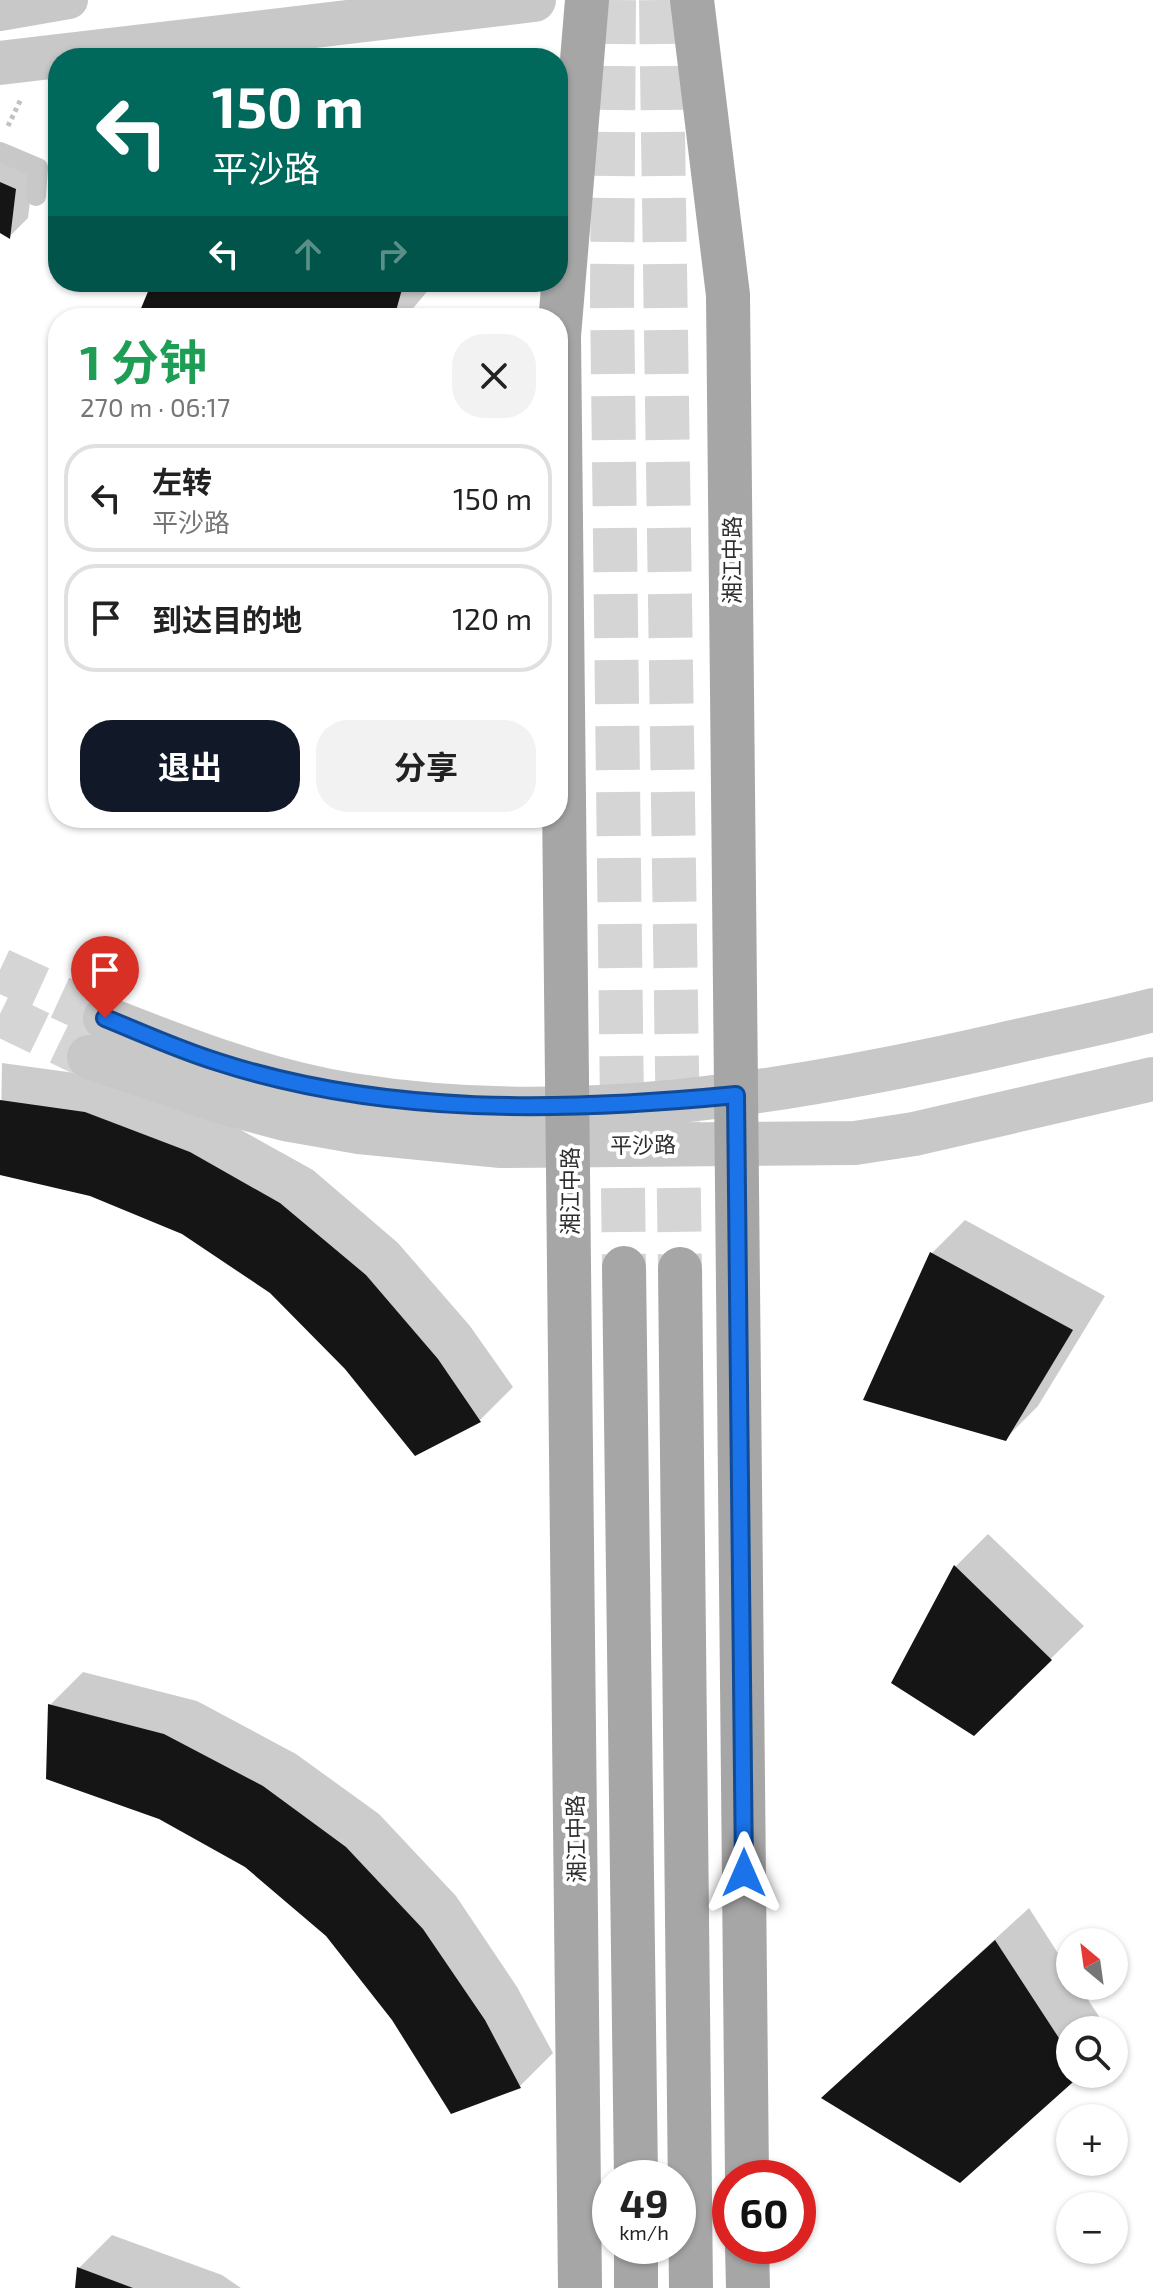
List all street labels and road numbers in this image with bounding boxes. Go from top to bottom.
street label: 湘江中路 [718,516,744,604]
street label: 平沙路 [610,1130,676,1158]
street label: 湘江中路 [556,1147,582,1235]
street label: 湘江中路 [561,1795,589,1883]

